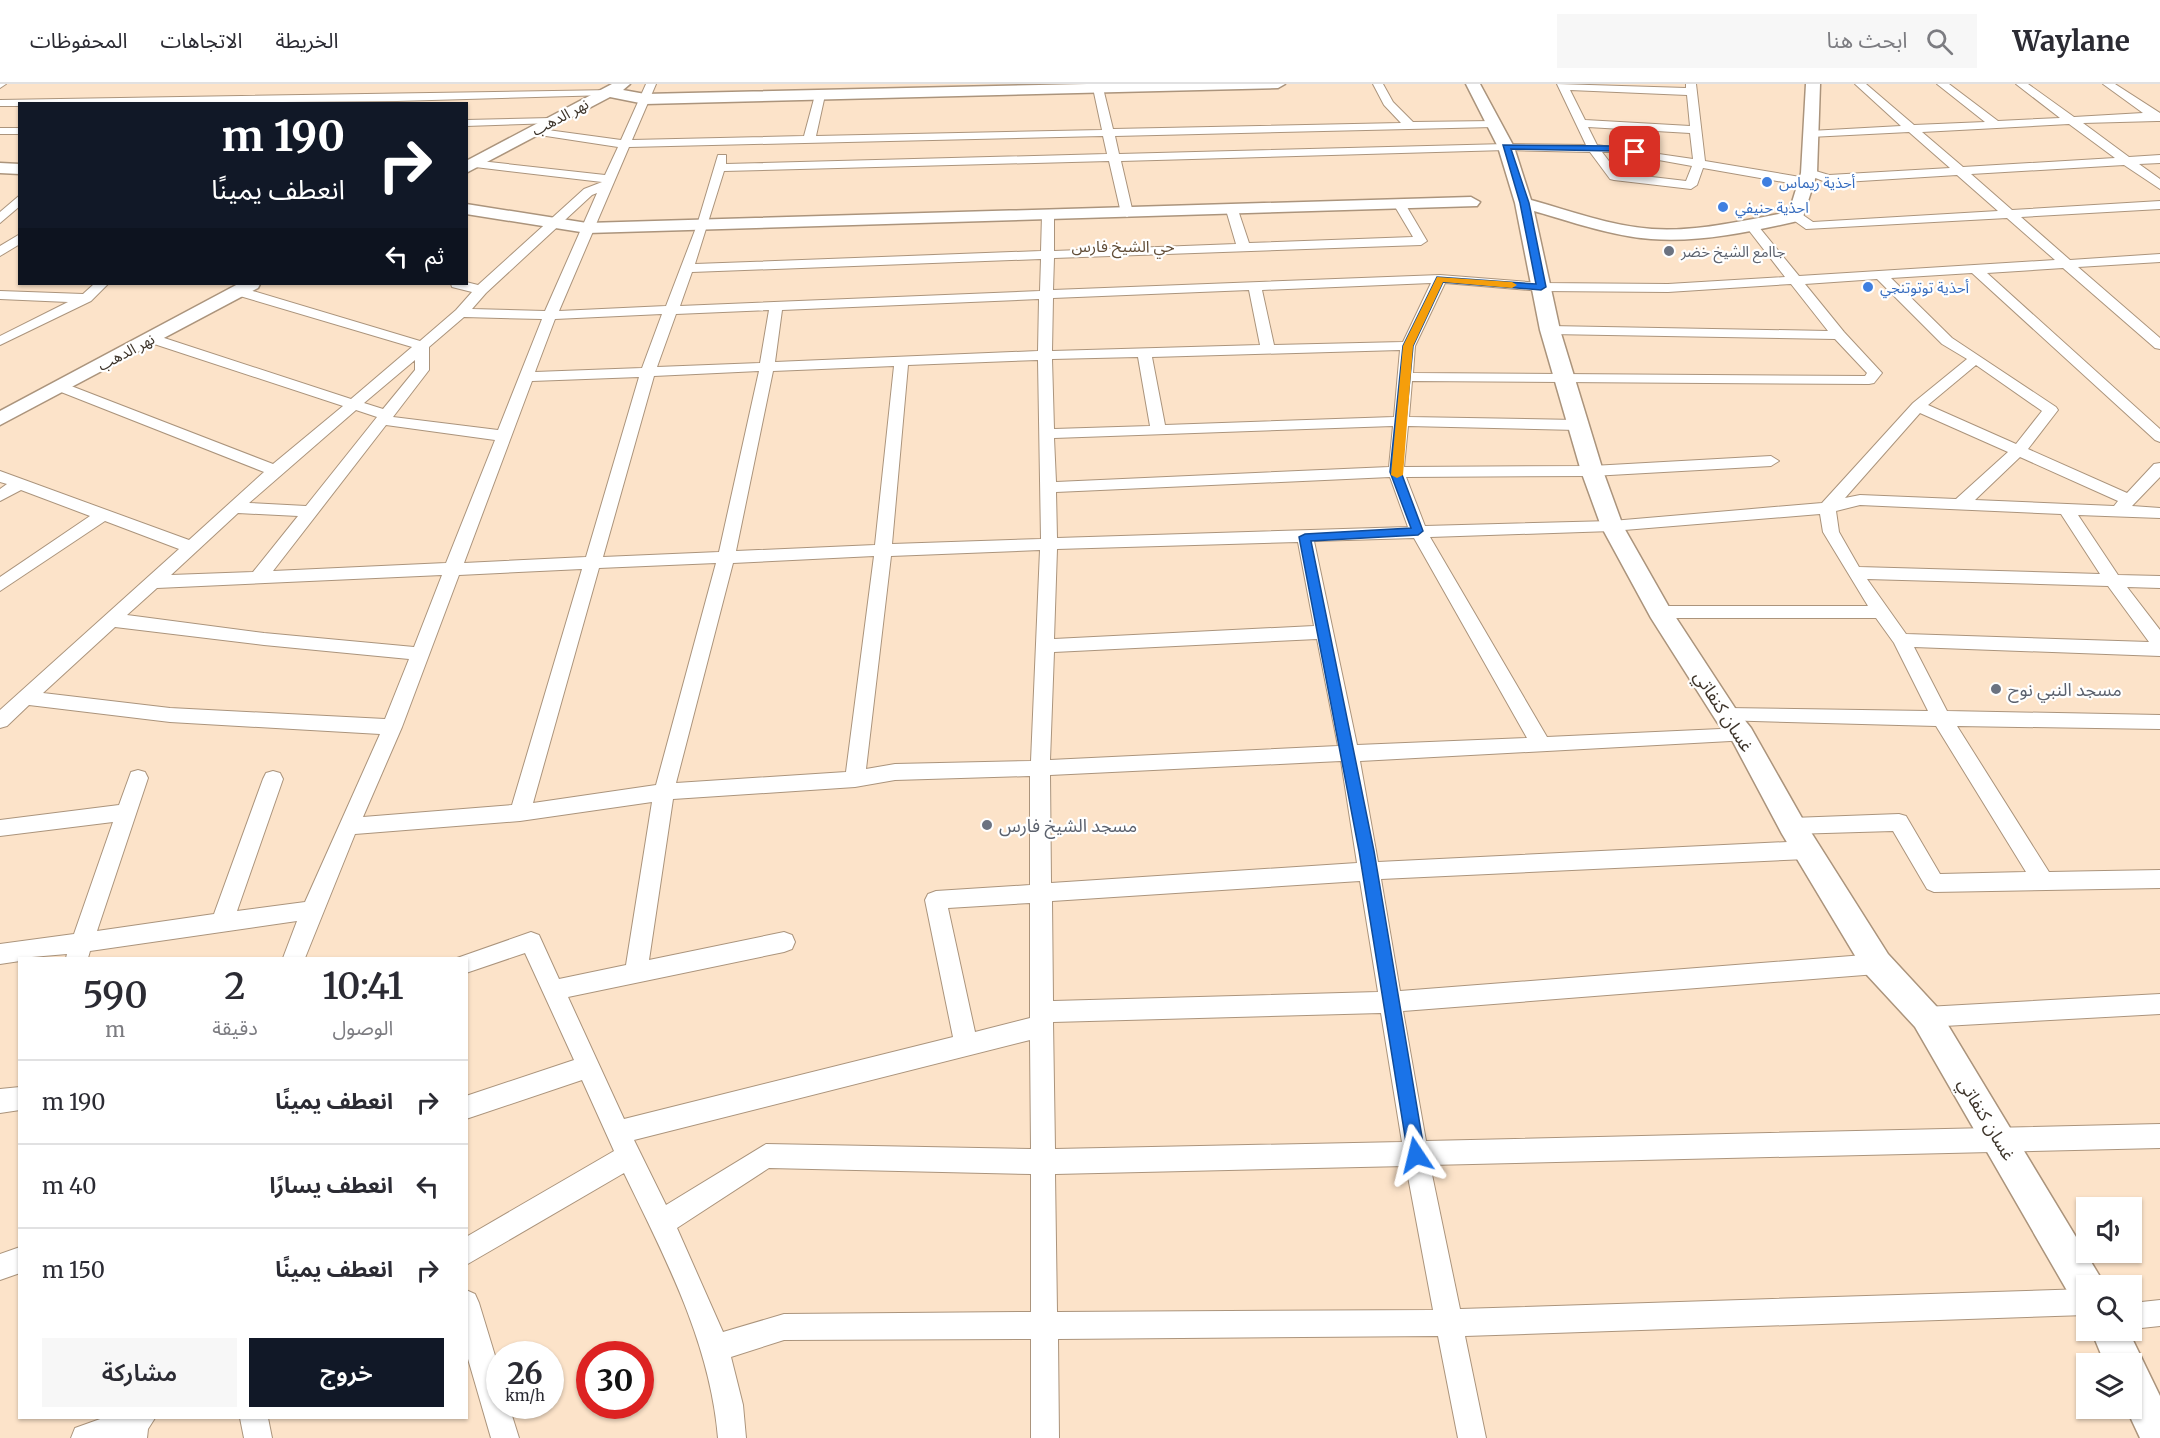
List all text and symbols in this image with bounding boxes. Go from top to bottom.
search box [1557,14,1977,68]
text: Waylane [2013,23,2130,59]
icon: search [1923,25,1956,58]
text: ابحث هنا [1827,26,1908,54]
text: المحفوظات [30,27,127,54]
text: الاتجاهات [160,27,242,54]
text: الخريطة [275,27,338,54]
street label: نهر الدهب [528,94,592,140]
text: 190 m [222,110,345,162]
icon: right [366,126,444,204]
pin [1609,126,1660,177]
icon: arrive [1618,135,1651,168]
text: انعطف يمينًا [211,172,345,206]
place label: أحذية ريماس [1779,173,1856,192]
marker: أحذية ريماس [1760,175,1774,189]
place label: احذية حنيفي [1735,198,1809,219]
marker: احذية حنيفي [1716,200,1730,214]
district label: حي الشيخ فارس [1071,236,1175,259]
icon: left [380,240,413,273]
text: ثم [425,242,444,270]
place label: جاامع الشيخ خضر [1680,242,1785,264]
marker: جاامع الشيخ خضر [1662,244,1676,258]
place label: أحذية توتوتنجي [1880,278,1969,299]
marker: أحذية توتوتنجي [1861,280,1875,294]
street label: نهر الدهب [94,329,158,375]
street label: غسان كنفاتي [1687,666,1759,757]
place label: مسجد النبي نوح [2008,678,2122,703]
marker: مسجد النبي نوح [1989,682,2003,696]
place label: مسجد الشيخ فارس [999,814,1137,839]
marker: مسجد الشيخ فارس [980,818,994,832]
text: 2 [224,964,246,1009]
text: 10:41 [322,964,404,1009]
text: 590 [82,973,148,1018]
text: دقيقة [212,1015,258,1040]
text: الوصول [332,1015,393,1040]
text: m [105,1017,125,1042]
street label: غسان كنفاتي [1951,1073,2021,1166]
icon: right [411,1086,444,1119]
text: انعطف يمينًا [275,1087,393,1115]
text: 190 m [42,1088,105,1116]
position arrow [1384,1123,1448,1187]
icon: left [411,1170,444,1203]
text: انعطف يسارًا [270,1171,393,1199]
text: 40 m [42,1172,97,1200]
map controls [2076,1197,2142,1419]
button: sound [2076,1197,2142,1263]
icon: right [411,1254,444,1287]
text: انعطف يمينًا [275,1255,393,1283]
text: 150 m [42,1256,105,1284]
button: search [2076,1275,2142,1341]
button: مشاركة [42,1338,237,1407]
button: خروج [249,1338,444,1407]
speed limit sign: 30 [576,1341,654,1419]
button: layers [2076,1353,2142,1419]
text: 26 [507,1354,543,1392]
text: km/h [505,1386,545,1405]

